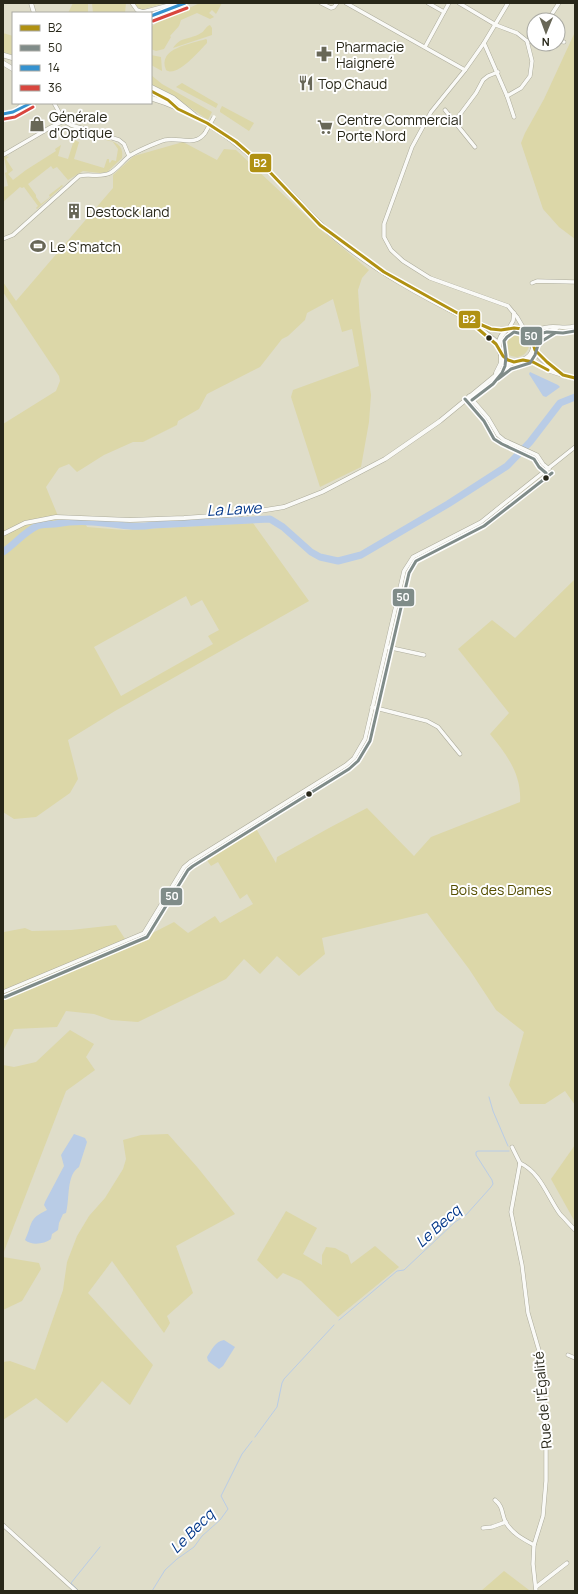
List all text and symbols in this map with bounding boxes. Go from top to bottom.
legend [12,12,152,104]
north arrow [526,12,566,52]
text: B2 [48,19,62,36]
text: N [542,35,550,50]
place label: Pharmacie Haigneré [336,37,404,72]
text: 50 [48,39,62,56]
pharmacy icon: Pharmacie Haigneré [315,45,333,63]
text: 14 [48,59,60,76]
restaurant icon: Top Chaud [297,74,315,92]
place label: Top Chaud [318,74,387,93]
text: 36 [48,79,62,96]
place label: Générale d'Optique [49,107,112,142]
place label: Centre Commercial Porte Nord [337,110,462,145]
shop icon: Générale d'Optique [28,115,46,133]
supermarket icon: Centre Commercial Porte Nord [316,118,334,136]
line badge: B2 [249,153,272,173]
text: B2 [253,155,267,170]
building icon: Destock land [65,202,83,220]
place label: Destock land [86,202,170,221]
sports icon: Le S'match [29,237,47,255]
place label: Le S'match [50,237,121,256]
line badge: B2 [458,310,481,329]
text: B2 [462,311,476,326]
line badge: 50 [520,326,543,346]
text: 50 [524,328,538,343]
unlabelled marker [484,333,494,343]
unlabelled marker [541,473,551,483]
water label: La Lawe [206,497,263,521]
line badge: 50 [392,588,415,607]
text: 50 [396,589,410,604]
unlabelled marker [304,789,314,799]
park label: Bois des Dames [450,880,552,899]
line badge: 50 [160,887,183,906]
text: 50 [165,888,179,903]
water label: Le Becq [411,1199,466,1252]
street label: Rue de l'Égalité [528,1351,556,1449]
water label: Le Becq [165,1503,220,1558]

